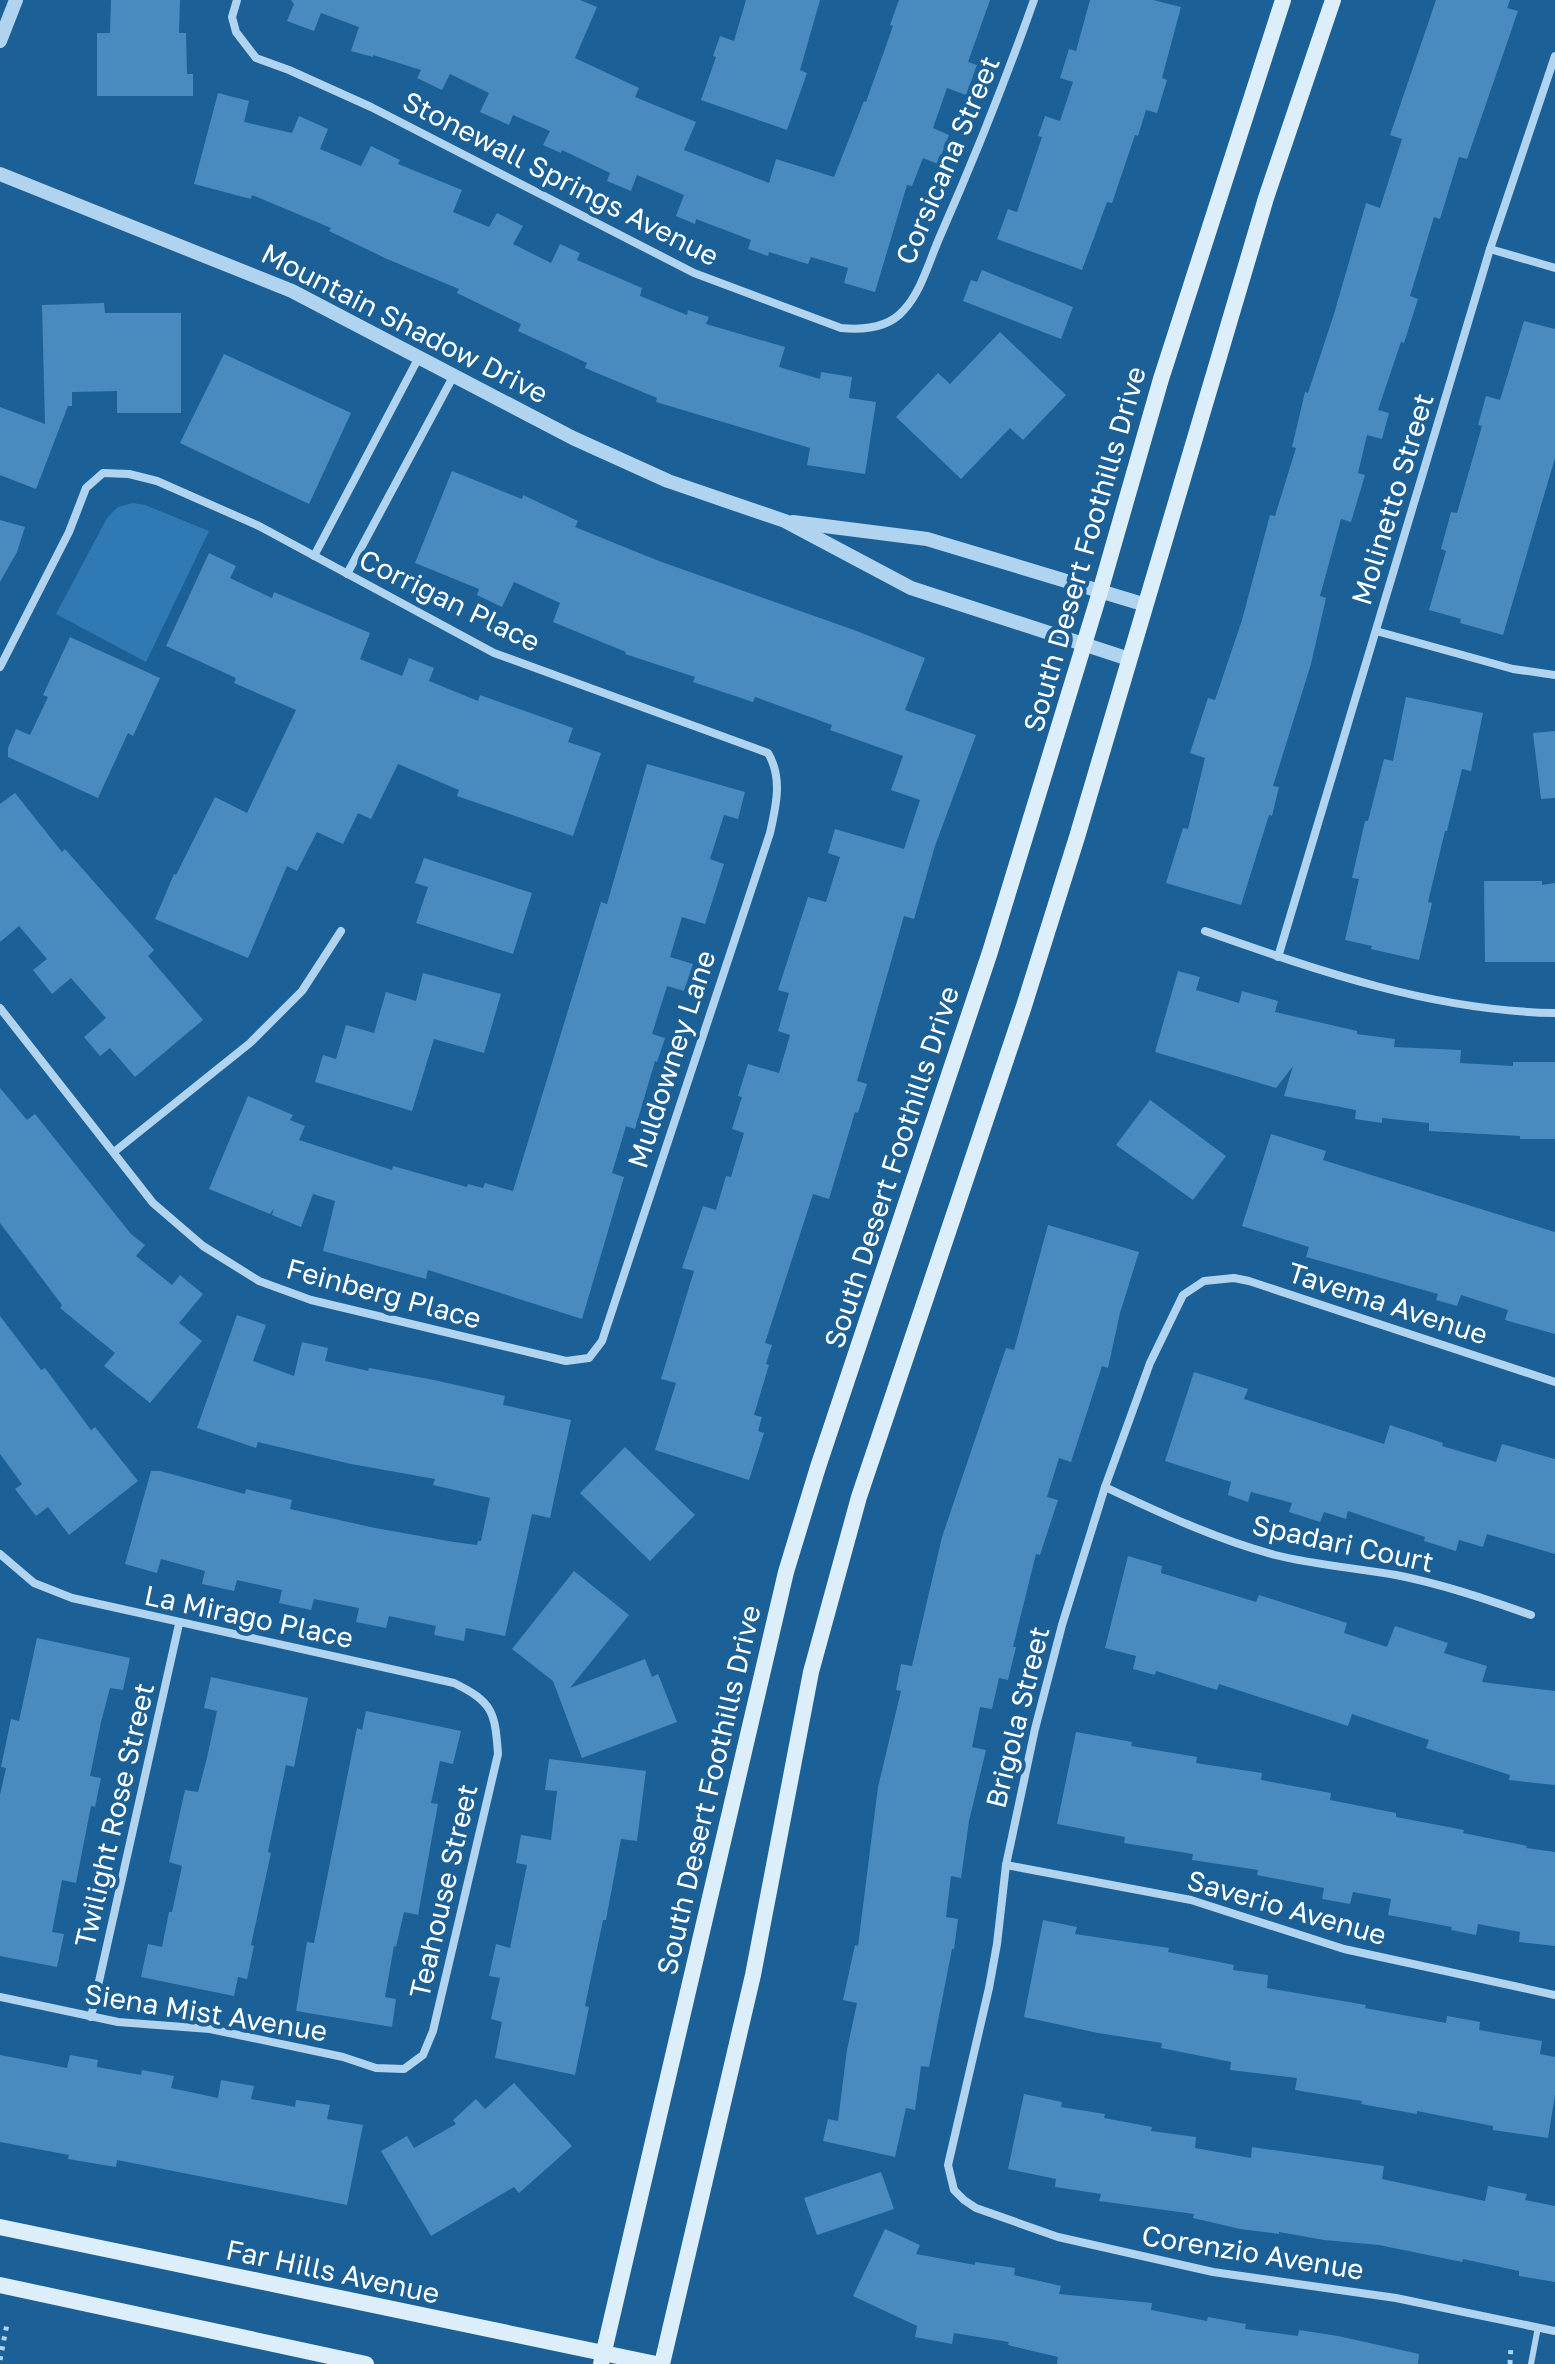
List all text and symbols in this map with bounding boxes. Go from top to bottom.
street label: Corsicana Street [888,51,1006,269]
street label: Stonewall Springs Avenue [398,84,724,272]
street label: Mountain Shadow Drive [256,236,554,410]
street label: South Desert Foothills Drive [1016,362,1152,736]
street label: Molinetto Street [1344,389,1440,609]
street label: Corrigan Place [354,542,546,658]
street label: Muldowney Lane [620,946,722,1172]
street label: South Desert Foothills Drive [817,982,965,1352]
street label: Feinberg Place [283,1251,485,1335]
street label: Tavema Avenue [1284,1255,1492,1351]
street label: Spadari Court [1249,1508,1437,1578]
street label: La Mirago Place [142,1578,356,1654]
street label: South Desert Foothills Drive [649,1602,767,1978]
street label: Brigola Street [979,1623,1055,1811]
street label: Twilight Rose Street [68,1680,160,1950]
street label: Teahouse Street [402,1781,484,2001]
street label: Saverio Avenue [1184,1863,1390,1951]
street label: Siena Mist Avenue [82,1977,330,2047]
street label: Corenzio Avenue [1140,2218,1366,2286]
street label: Far Hills Avenue [223,2232,443,2310]

